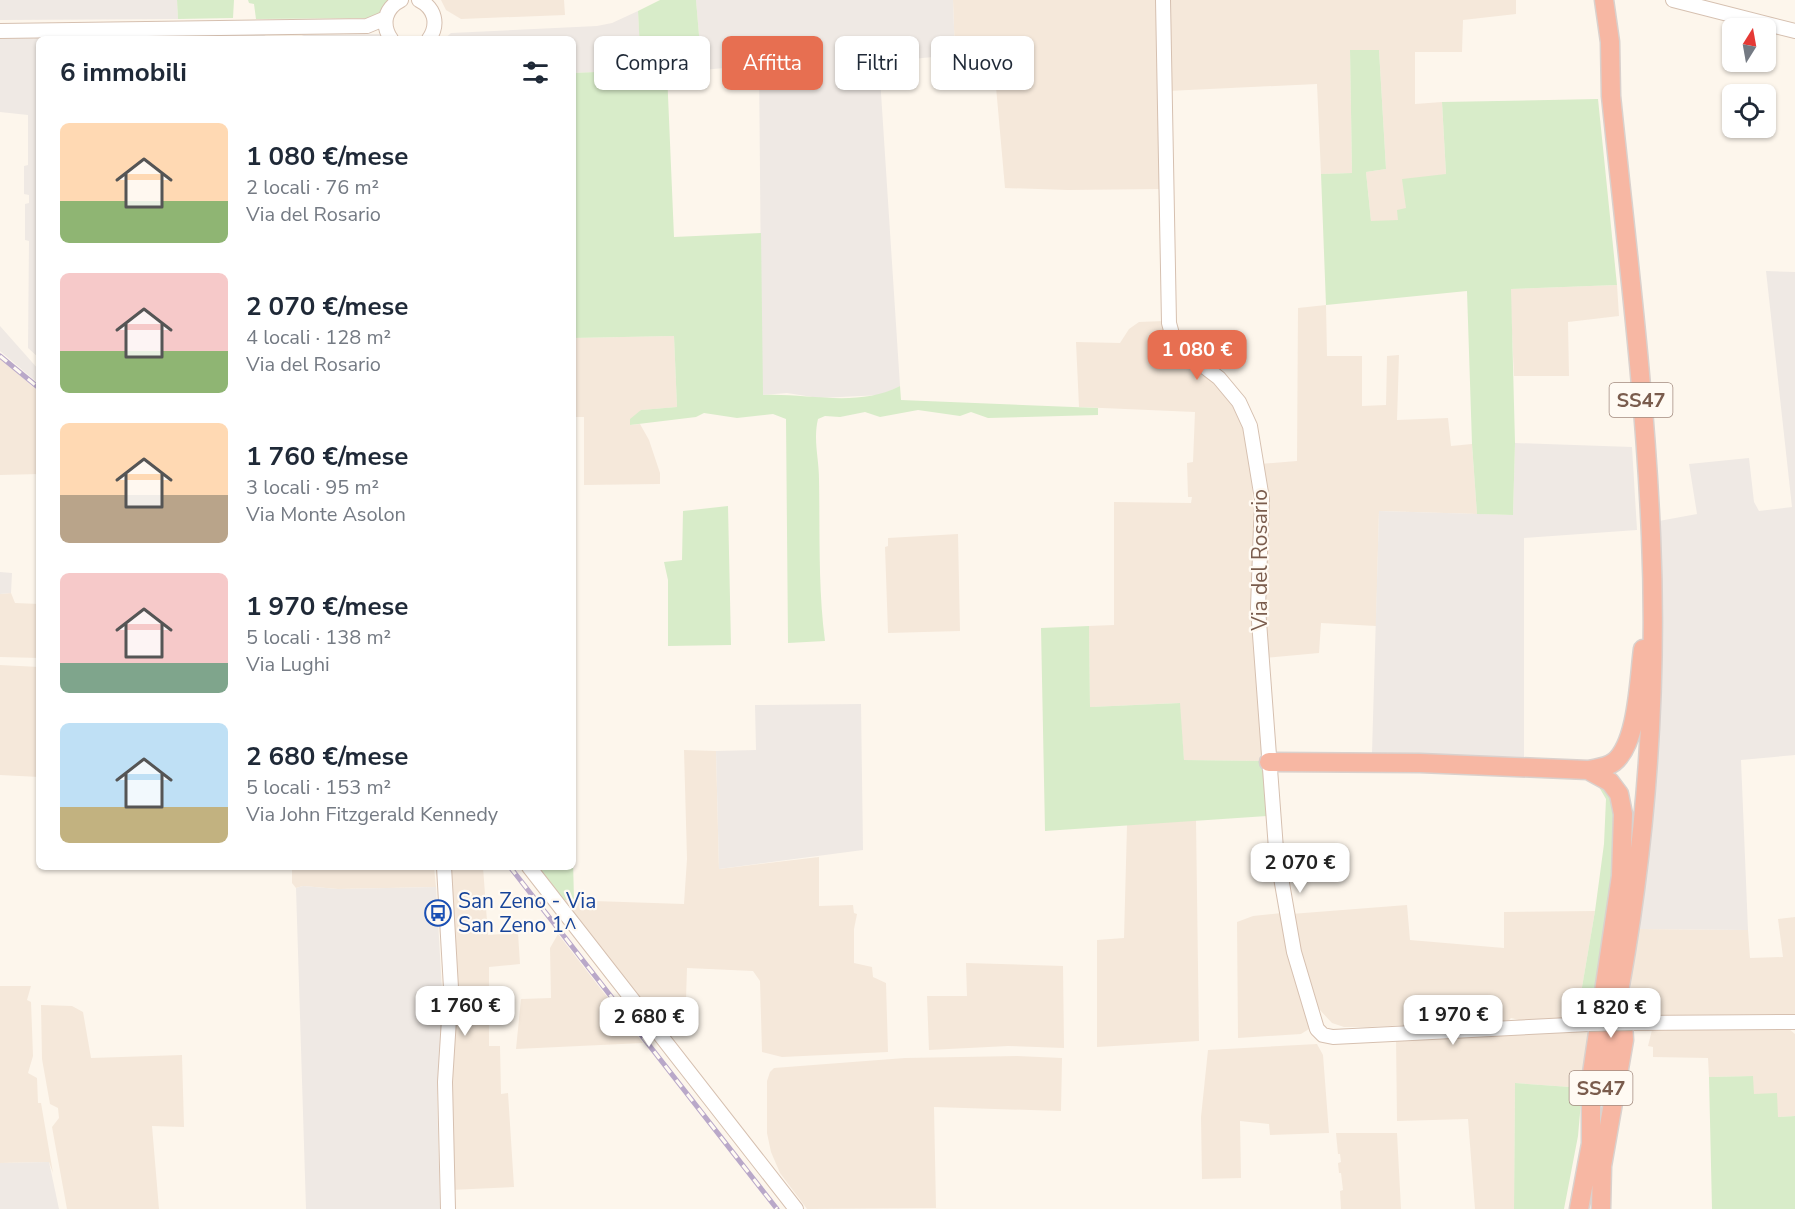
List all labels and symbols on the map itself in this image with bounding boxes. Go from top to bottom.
north arrow [1722,18,1776,72]
pin: 1 080 € [1142,330,1252,381]
road number: SS47 [1610,383,1672,417]
street label: Via del Rosario [1246,489,1274,632]
pin: 2 070 € [1245,843,1355,894]
place label: San Zeno - Via San Zeno 1^ [458,887,596,939]
bus stop icon: San Zeno - Via San Zeno 1^ [423,898,453,928]
pin: 1 760 € [410,986,520,1037]
pin: 1 820 € [1556,988,1666,1039]
pin: 1 970 € [1398,995,1508,1046]
pin: 2 680 € [594,997,704,1048]
road number: SS47 [1570,1071,1632,1105]

